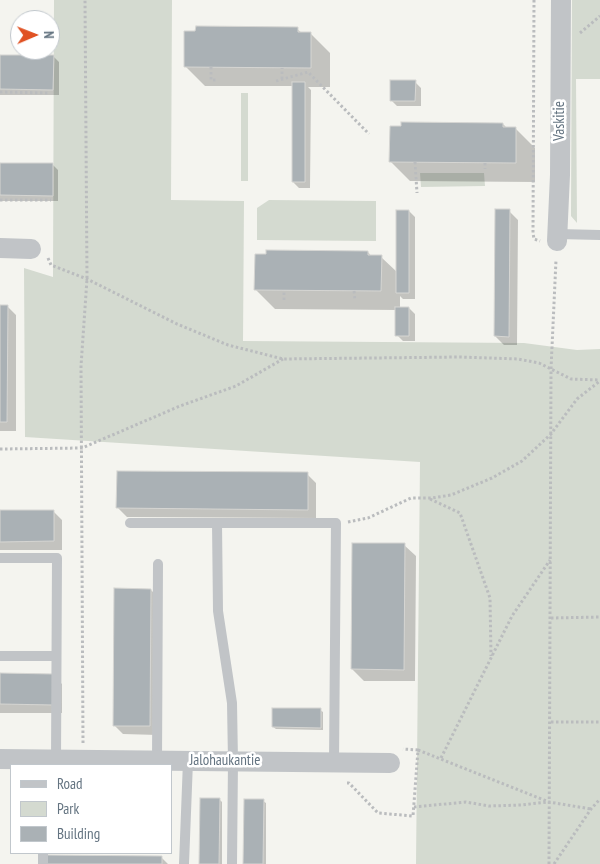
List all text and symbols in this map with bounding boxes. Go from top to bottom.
north arrow [10,10,60,60]
text: N [40,31,58,39]
street label: Vaskitie [551,101,569,141]
street label: Jalohaukantie [190,752,260,770]
legend [10,764,172,854]
text: Road [57,774,83,793]
text: Park [57,799,79,818]
text: Building [57,824,100,843]

